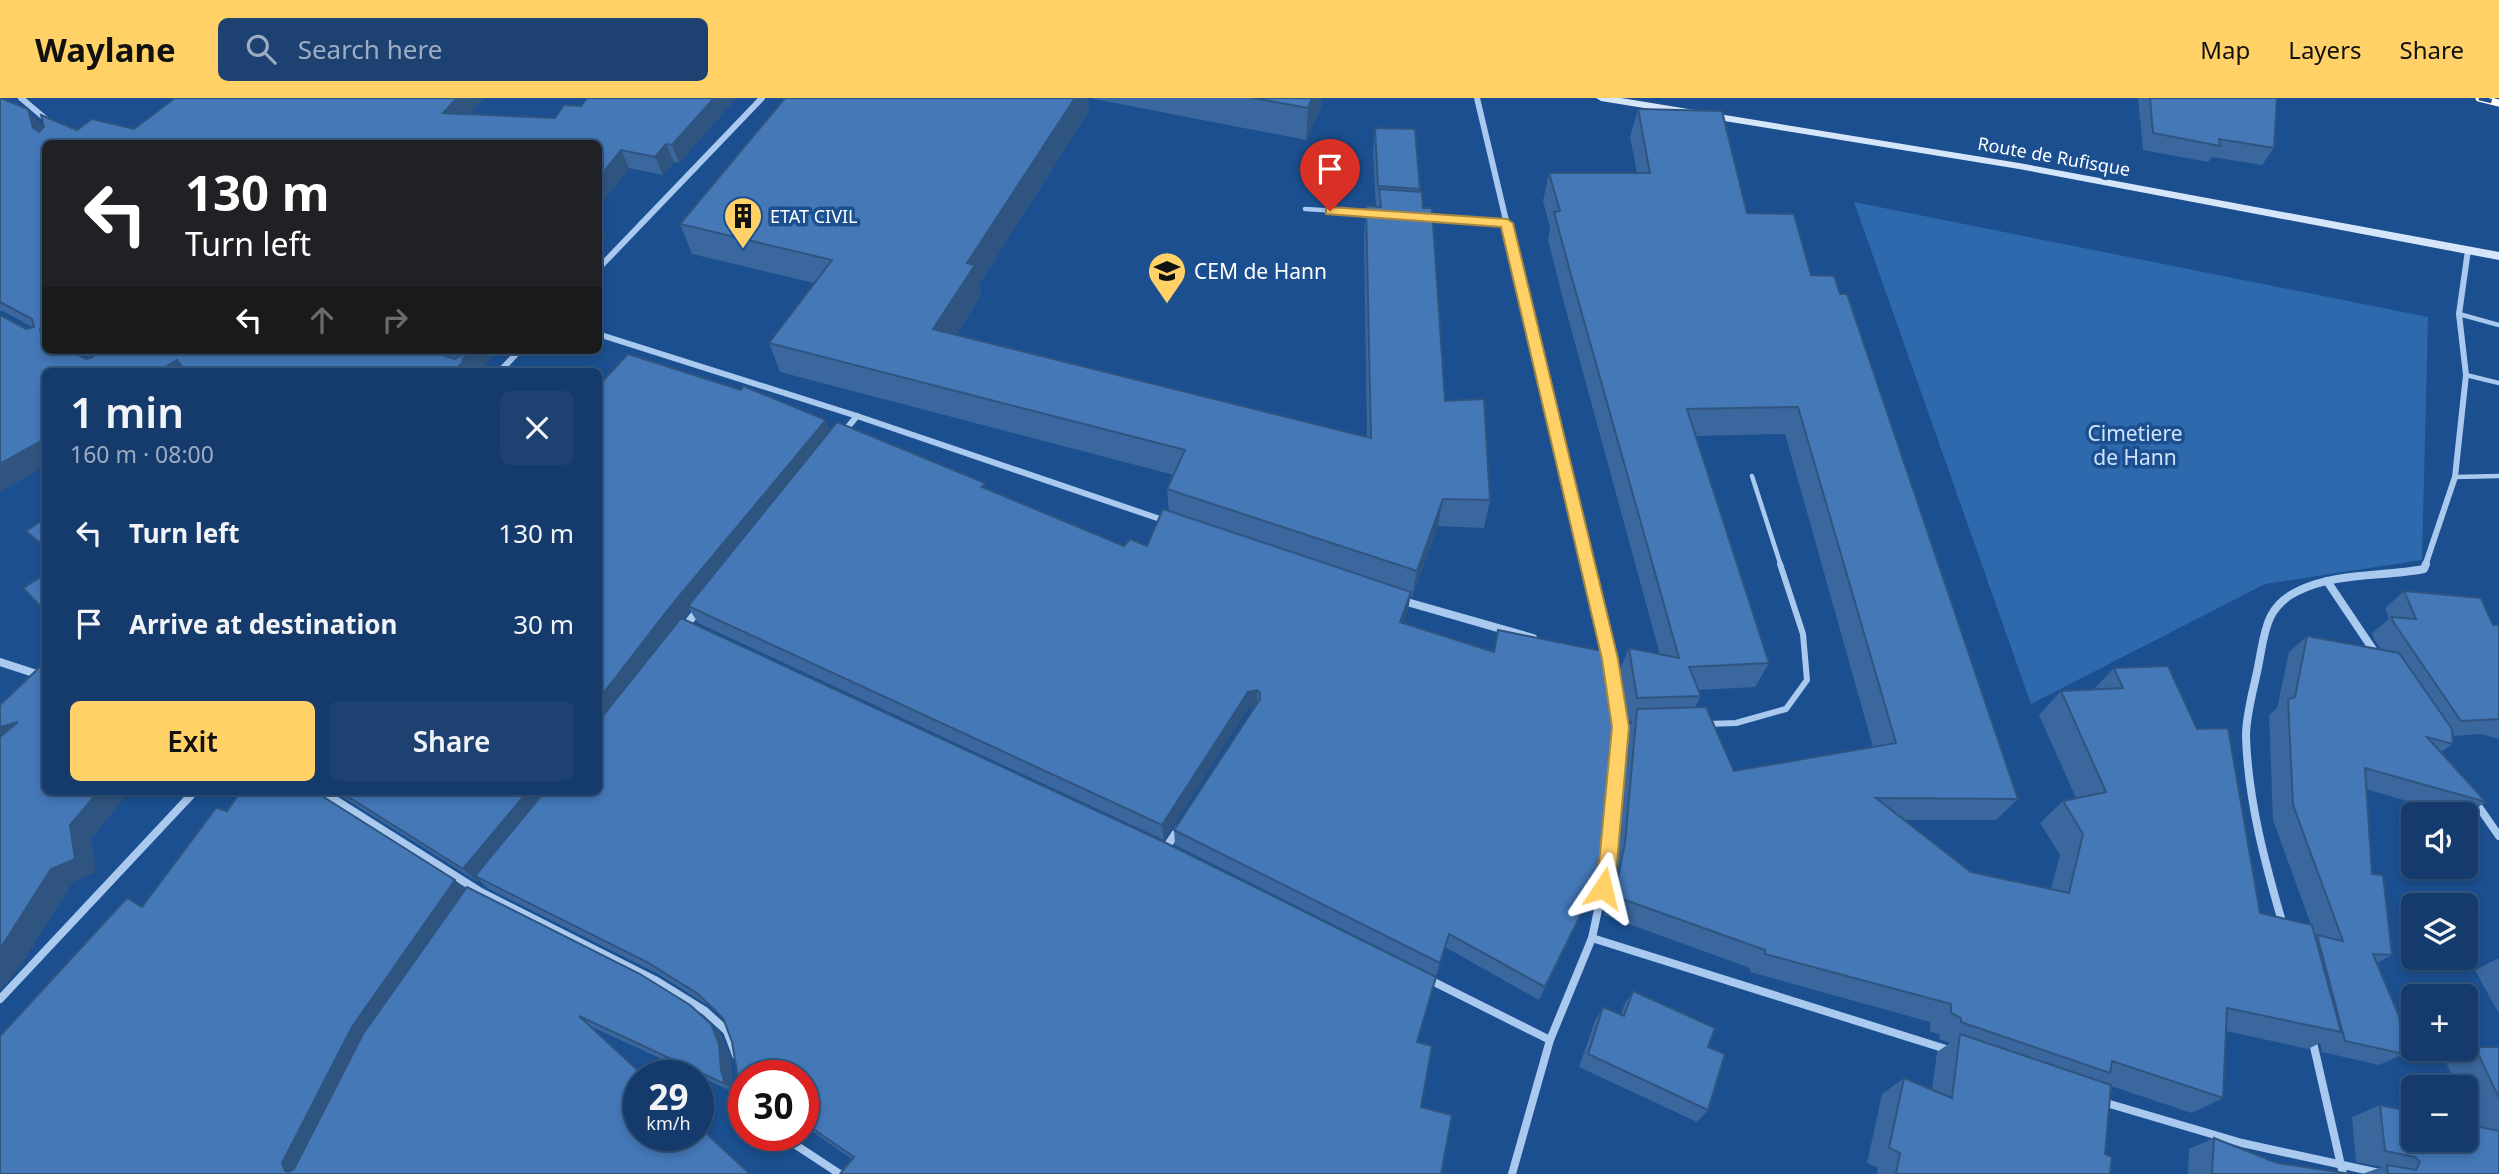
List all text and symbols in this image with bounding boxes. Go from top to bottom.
search box [218,18,708,81]
text: Waylane [35,27,176,72]
icon: search [242,30,280,68]
text: Search here [298,31,442,67]
text: Map [2200,33,2250,66]
text: Layers [2288,33,2362,66]
text: Share [2400,33,2464,66]
street label: Route de Rufisque [1976,131,2132,181]
pin [1300,139,1360,211]
icon: arrive [1311,150,1349,188]
text: 130 m [185,159,330,225]
icon: left [70,168,161,259]
building icon: ETAT CIVIL [722,195,764,250]
place label: ETAT CIVIL [770,204,858,228]
text: Turn left [185,222,311,265]
school or university icon: CEM de Hann [1146,250,1188,305]
place label: CEM de Hann [1194,257,1327,285]
icon: left [230,301,268,339]
icon: ahead [303,301,341,339]
icon: right [376,301,414,339]
text: 1 min [70,383,184,440]
button: close [500,391,574,465]
park label: Cimetiere de Hann [2087,419,2183,471]
text: 160 m · 08:00 [70,438,214,470]
icon: left [70,514,108,552]
text: Turn left [129,515,240,551]
text: 130 m [498,515,574,551]
icon: arrive [70,605,108,643]
text: Arrive at destination [129,606,398,642]
text: 30 m [513,606,574,642]
button: Exit [70,701,315,781]
button: Share [329,701,574,781]
map controls [2401,802,2478,1152]
button: sound [2401,802,2478,879]
position arrow [1566,851,1640,925]
button: layers [2401,893,2478,970]
button: + [2401,984,2478,1061]
speed limit sign: 30 [728,1060,819,1151]
text: 29 [648,1073,689,1120]
button: − [2401,1075,2478,1152]
text: km/h [646,1111,691,1135]

